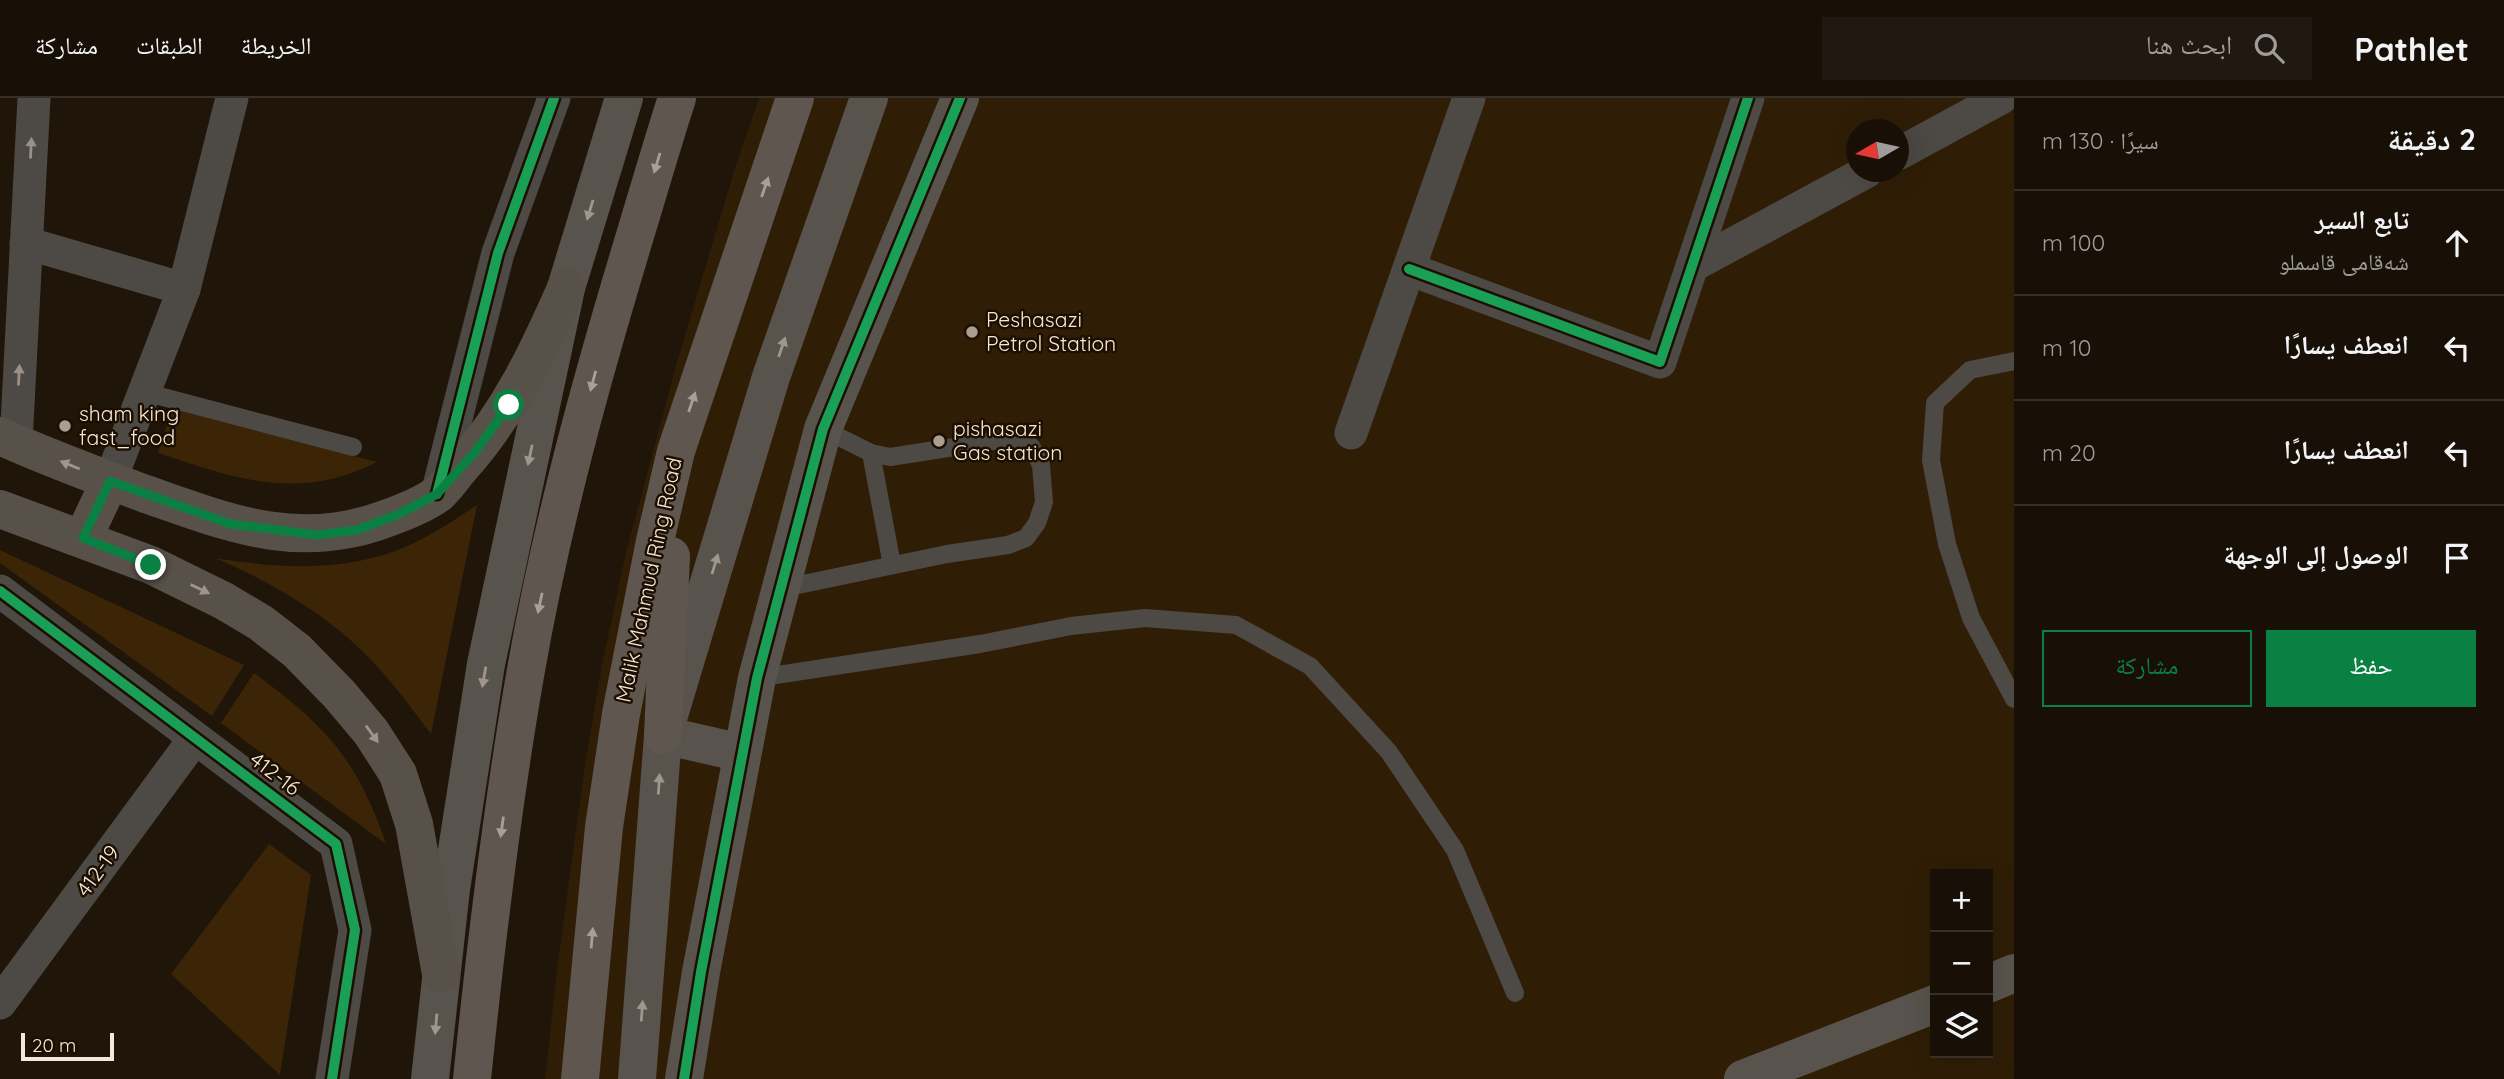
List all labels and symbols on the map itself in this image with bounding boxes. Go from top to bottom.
north arrow [1846,119,1909,182]
one-way arrow [26,136,37,158]
one-way arrow [651,153,662,174]
one-way arrow [760,176,771,197]
one-way arrow [584,200,595,221]
place label: Peshasazi Petrol Station [986,306,1116,356]
marker: Peshasazi Petrol Station [964,324,980,340]
one-way arrow [777,336,788,357]
one-way arrow [14,364,25,386]
one-way arrow [587,371,598,393]
route start [493,389,524,420]
one-way arrow [687,392,698,413]
place label: sham king fast_food [79,400,179,450]
place label: pishasazi Gas station [953,415,1062,465]
marker: sham king fast_food [57,418,73,434]
marker: pishasazi Gas station [931,433,947,449]
one-way arrow [525,444,536,466]
street label: Malik Mahmud Ring Road [609,455,687,705]
one-way arrow [59,459,80,470]
route end [135,549,166,580]
one-way arrow [710,554,720,575]
one-way arrow [190,583,210,594]
one-way arrow [535,592,546,614]
one-way arrow [478,667,489,689]
one-way arrow [364,725,378,743]
street label: 412-16 [245,746,306,801]
one-way arrow [654,773,665,795]
one-way arrow [497,816,508,838]
street label: 412-19 [70,840,124,901]
one-way arrow [587,927,598,949]
one-way arrow [637,1000,648,1022]
one-way arrow [430,1013,441,1035]
scale bar [21,1030,114,1062]

